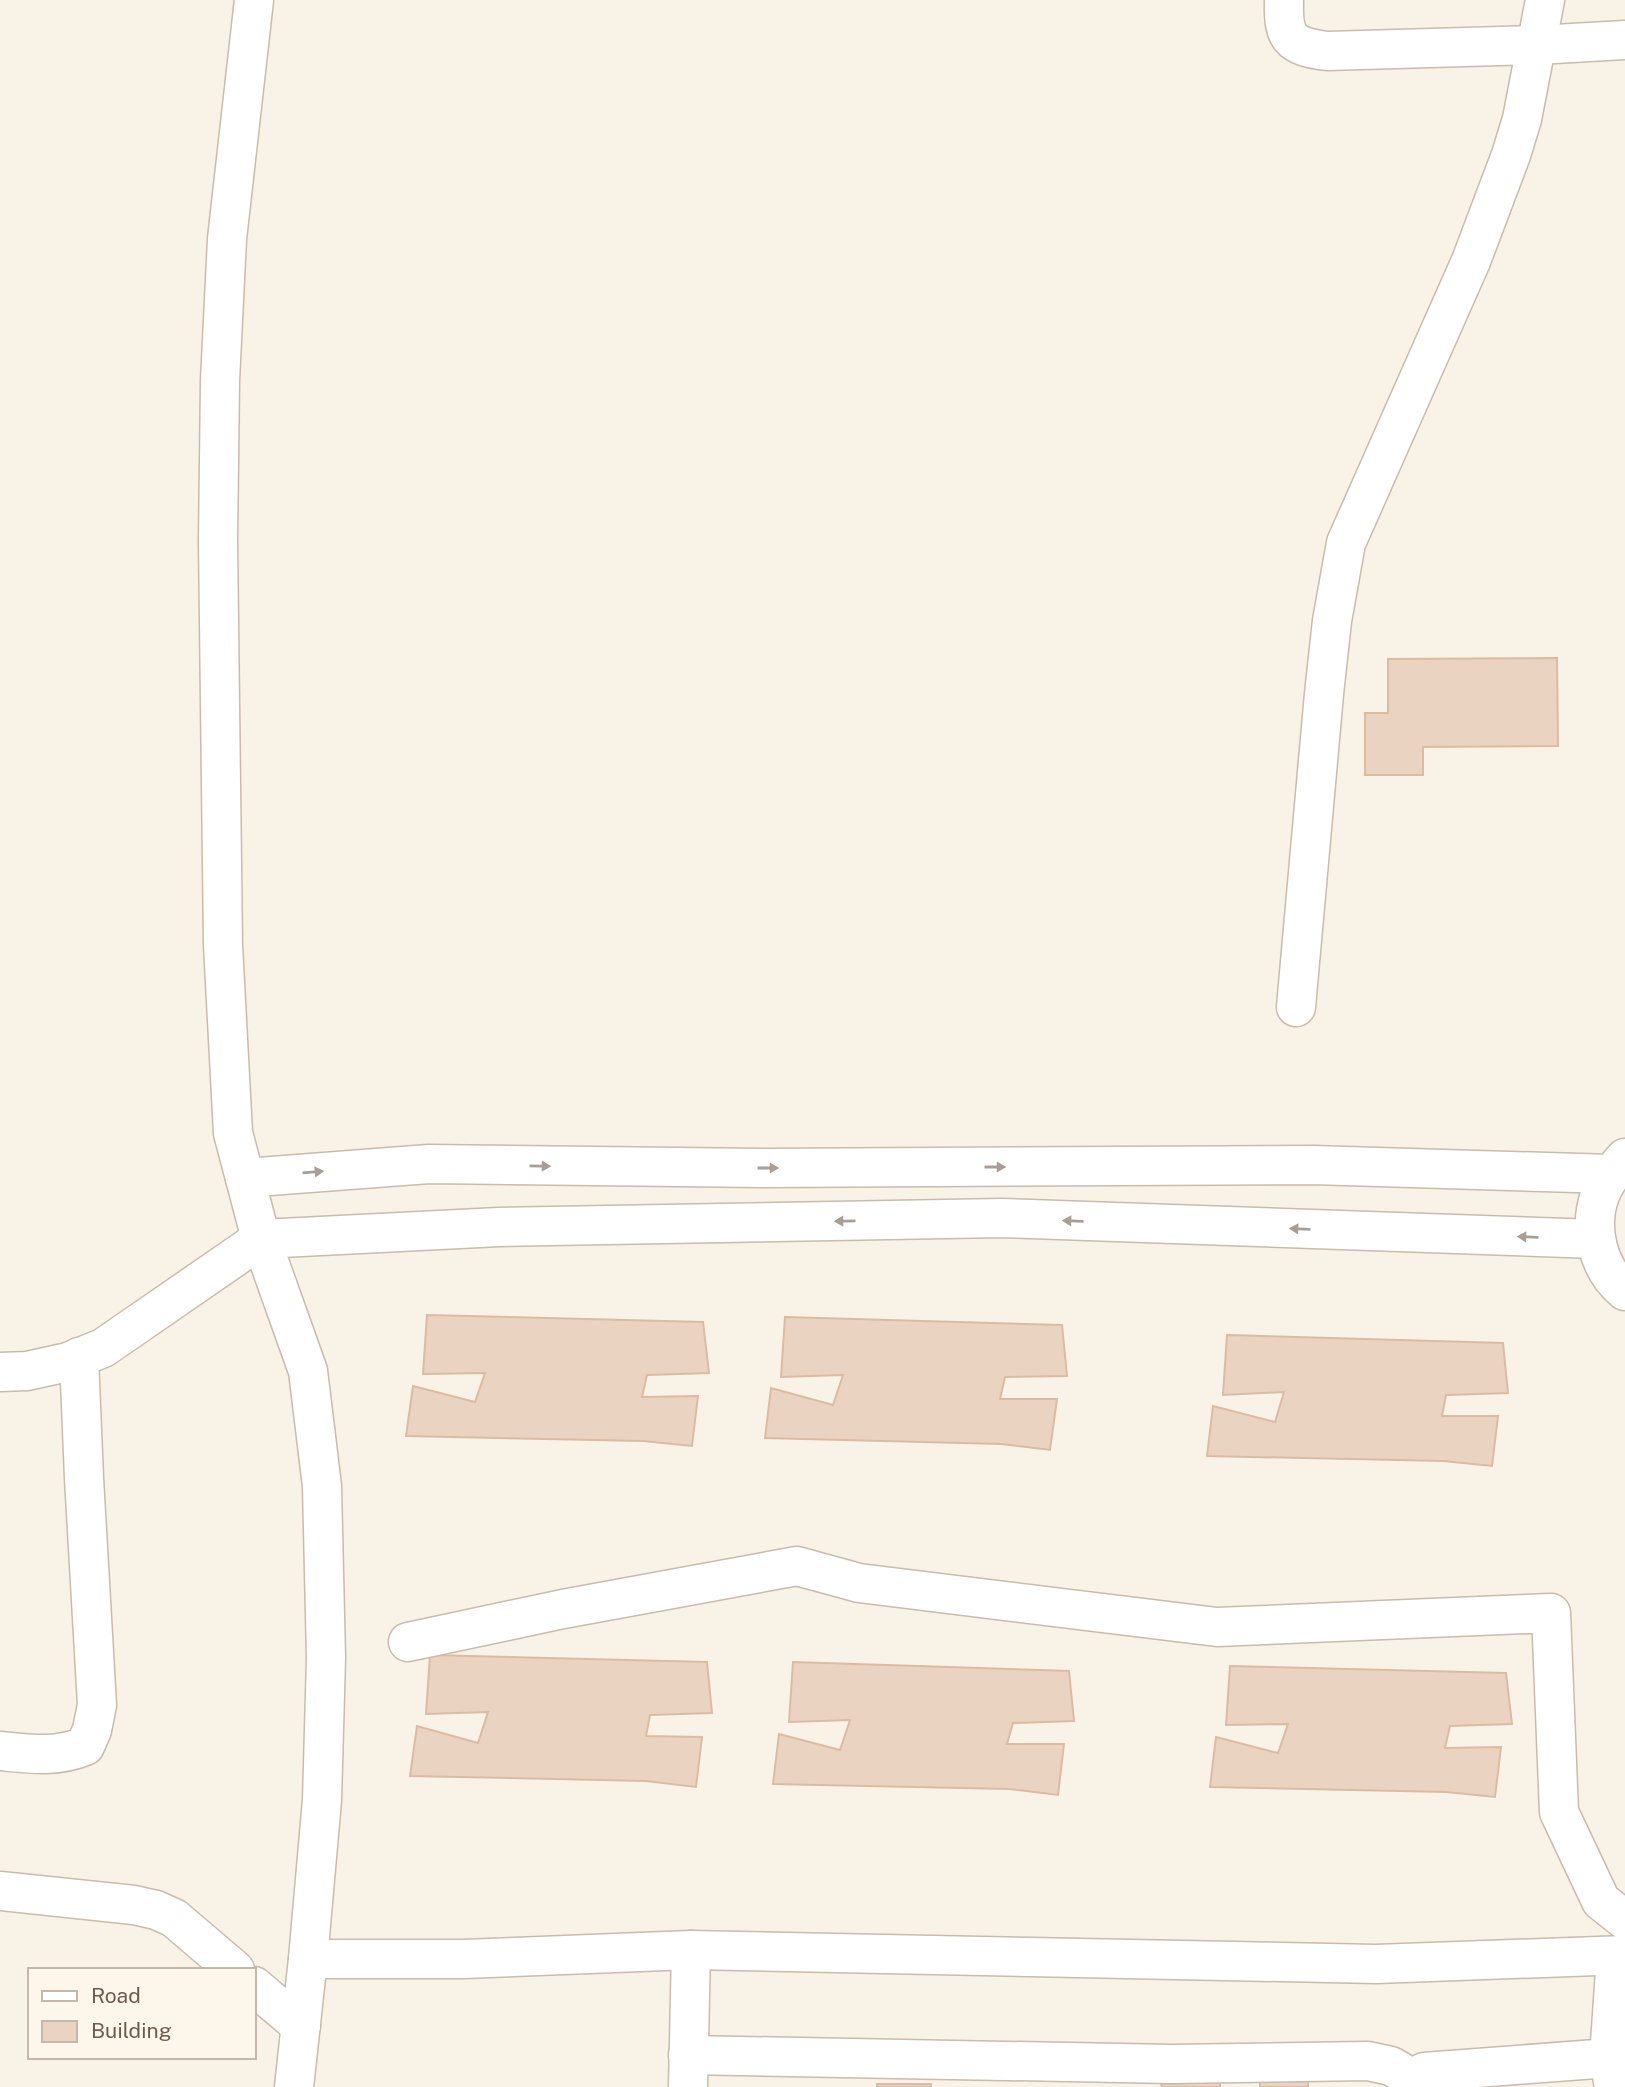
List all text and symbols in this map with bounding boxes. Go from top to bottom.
one-way arrow [529,1160,551,1171]
one-way arrow [984,1161,1006,1173]
one-way arrow [757,1162,779,1174]
one-way arrow [302,1166,324,1177]
one-way arrow [834,1215,856,1227]
one-way arrow [1062,1215,1084,1226]
one-way arrow [1289,1223,1311,1234]
one-way arrow [1516,1231,1538,1242]
legend [28,1968,256,2059]
text: Road [91,1983,141,2008]
text: Building [91,2018,172,2043]

